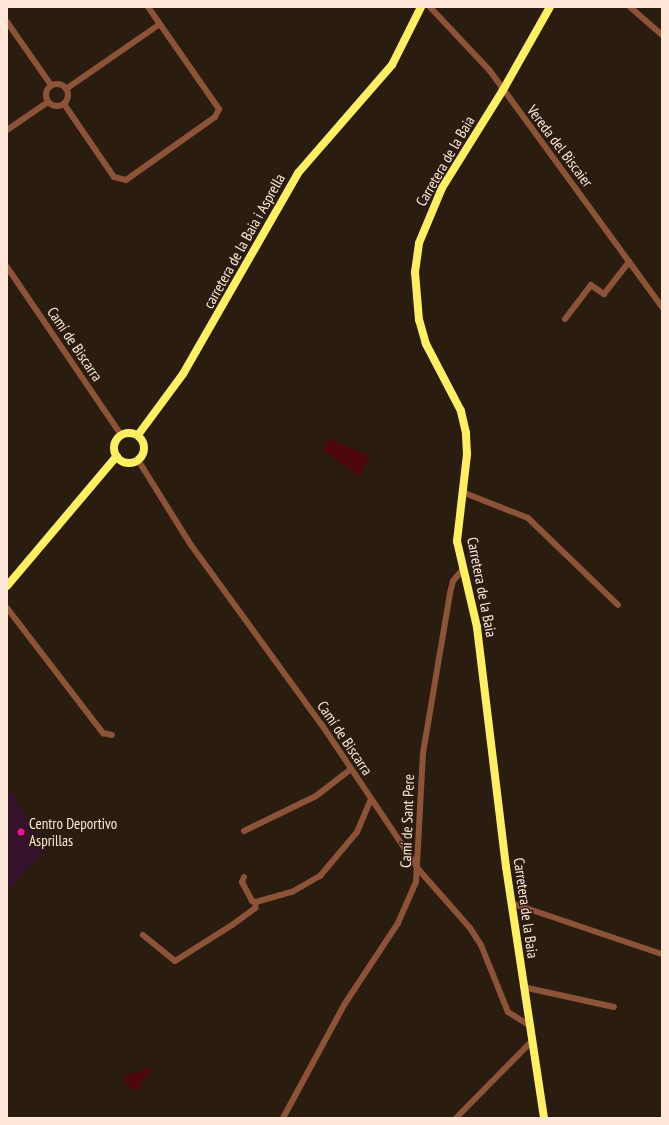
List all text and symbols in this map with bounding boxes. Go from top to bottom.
street label: Vereda del Biscaier [523,101,597,191]
street label: Carretera de la Baia [412,113,478,209]
street label: carretera de la Baia i Asprella [199,170,289,312]
street label: Camí de Biscarra [44,303,106,385]
street label: Carretera de la Baia [463,535,501,639]
street label: Camí de Biscarra [314,697,376,779]
street label: Camí de Sant Pere [396,774,418,868]
place label: Centro Deportivo Asprillas [29,814,117,849]
marker: Centro Deportivo Asprillas [16,827,26,837]
street label: Carretera de la Baia [510,857,542,959]

